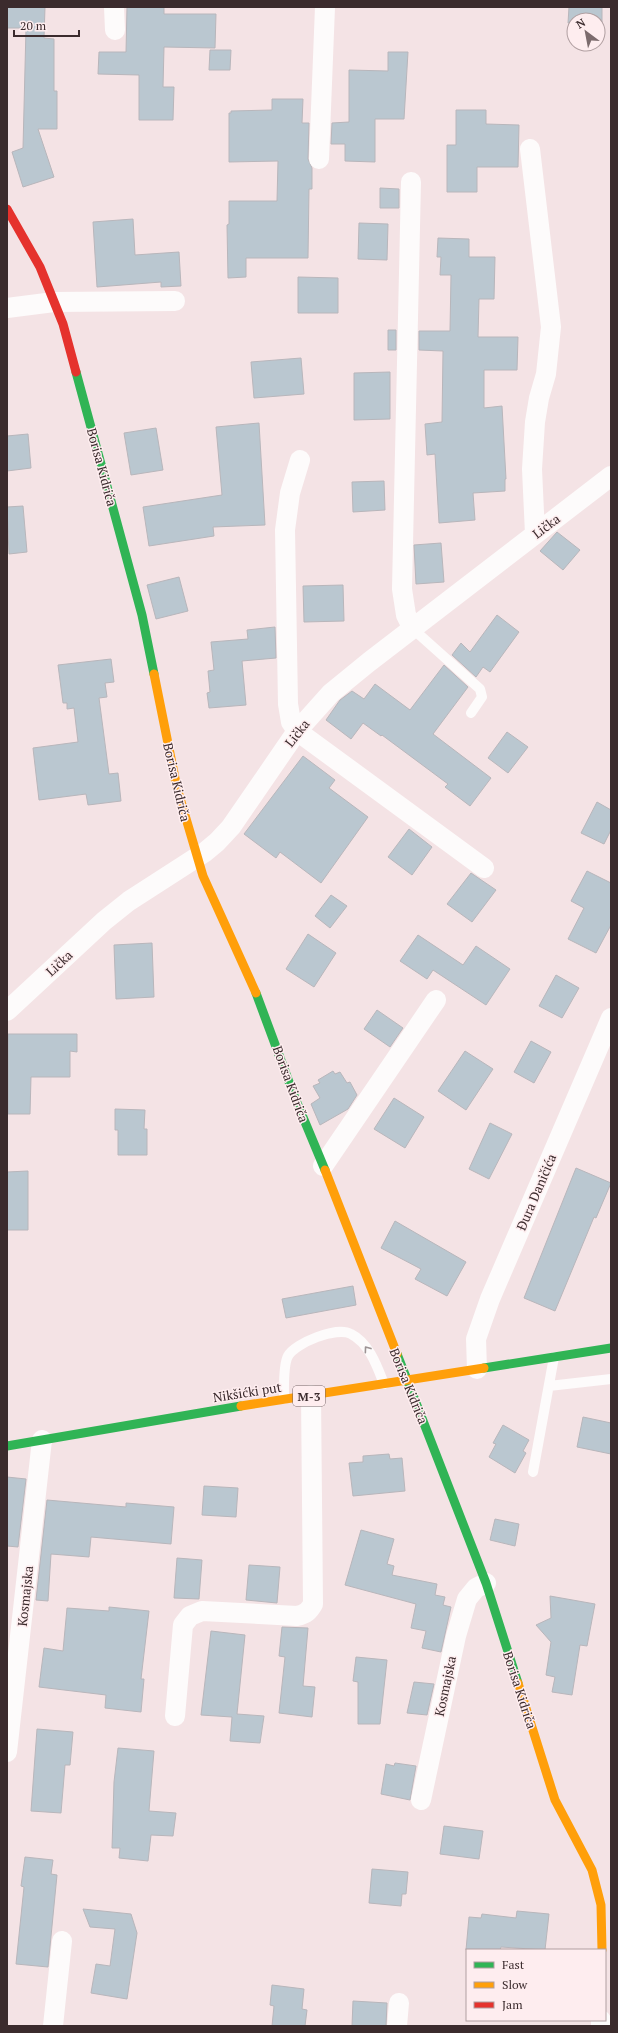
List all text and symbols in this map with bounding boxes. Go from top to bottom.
scale bar [14,12,79,38]
north arrow [566,12,606,52]
text: N [573,15,589,32]
text: 20 m [20,18,47,33]
street label: Borisa Kidriča [83,426,121,509]
street label: Lička [528,509,564,542]
street label: Lička [281,715,314,751]
street label: Borisa Kidriča [159,741,195,824]
street label: Lička [42,946,77,980]
street label: Borisa Kidriča [269,1043,313,1125]
street label: Đura Daničića [512,1151,560,1233]
street label: Borisa Kidriča [386,1345,433,1427]
one-way arrow [365,1347,372,1354]
street label: Nikšićki put [211,1378,283,1406]
road number: M-3 [293,1386,325,1406]
street label: Kosmajska [13,1564,37,1627]
street label: Borisa Kidriča [499,1649,541,1731]
street label: Kosmajska [430,1654,460,1718]
legend [466,1949,606,2021]
text: Fast [502,1957,525,1972]
text: Slow [502,1977,528,1992]
text: Jam [502,1997,523,2012]

